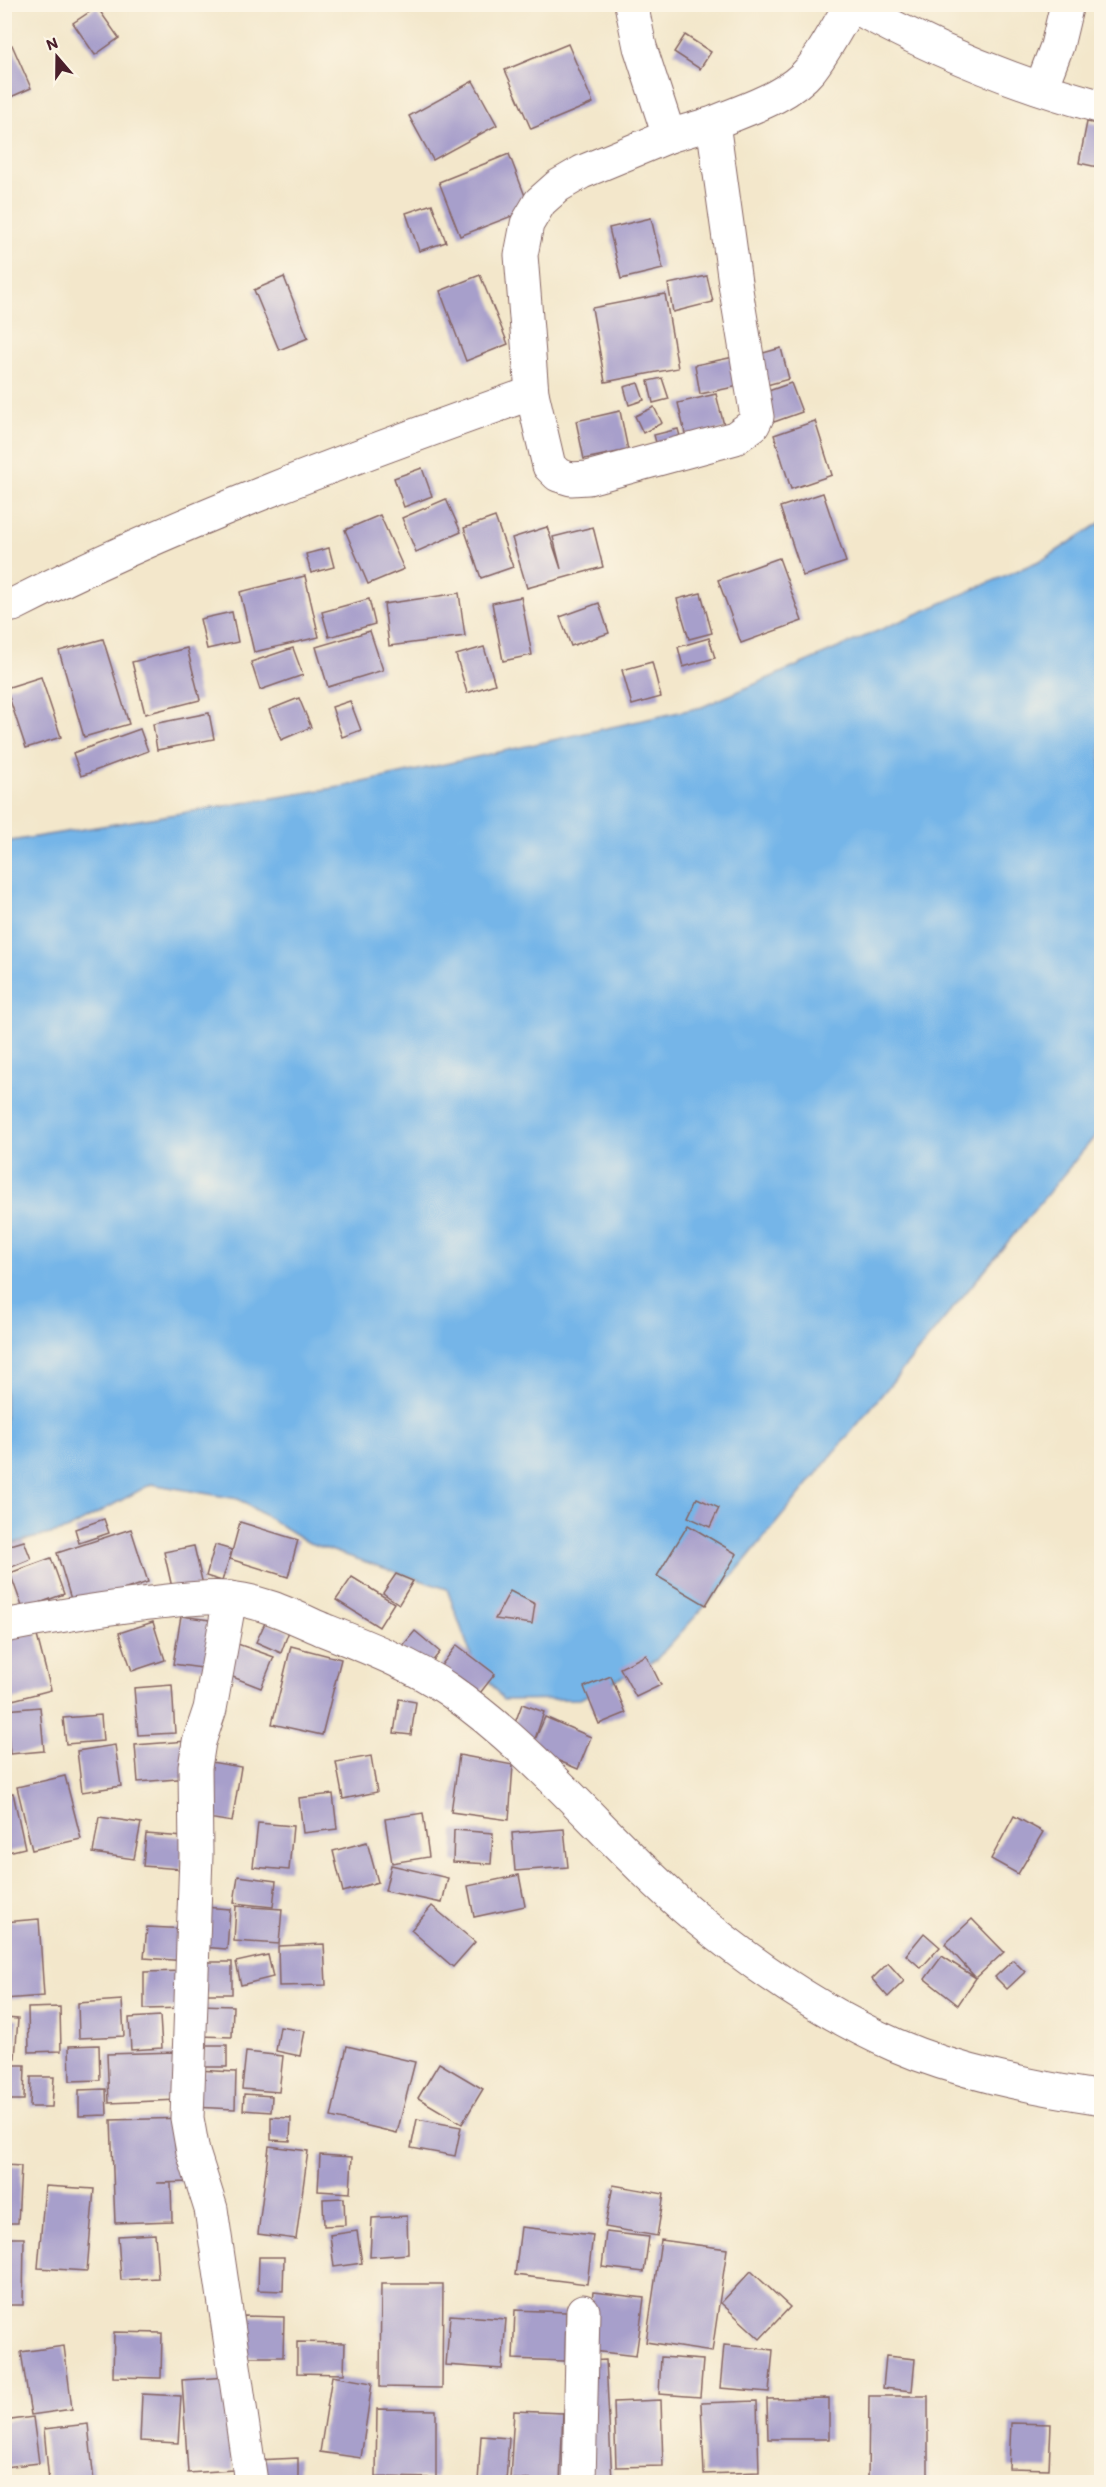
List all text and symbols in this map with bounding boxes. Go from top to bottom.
north arrow [27,27,87,87]
text: N [44,33,60,54]

